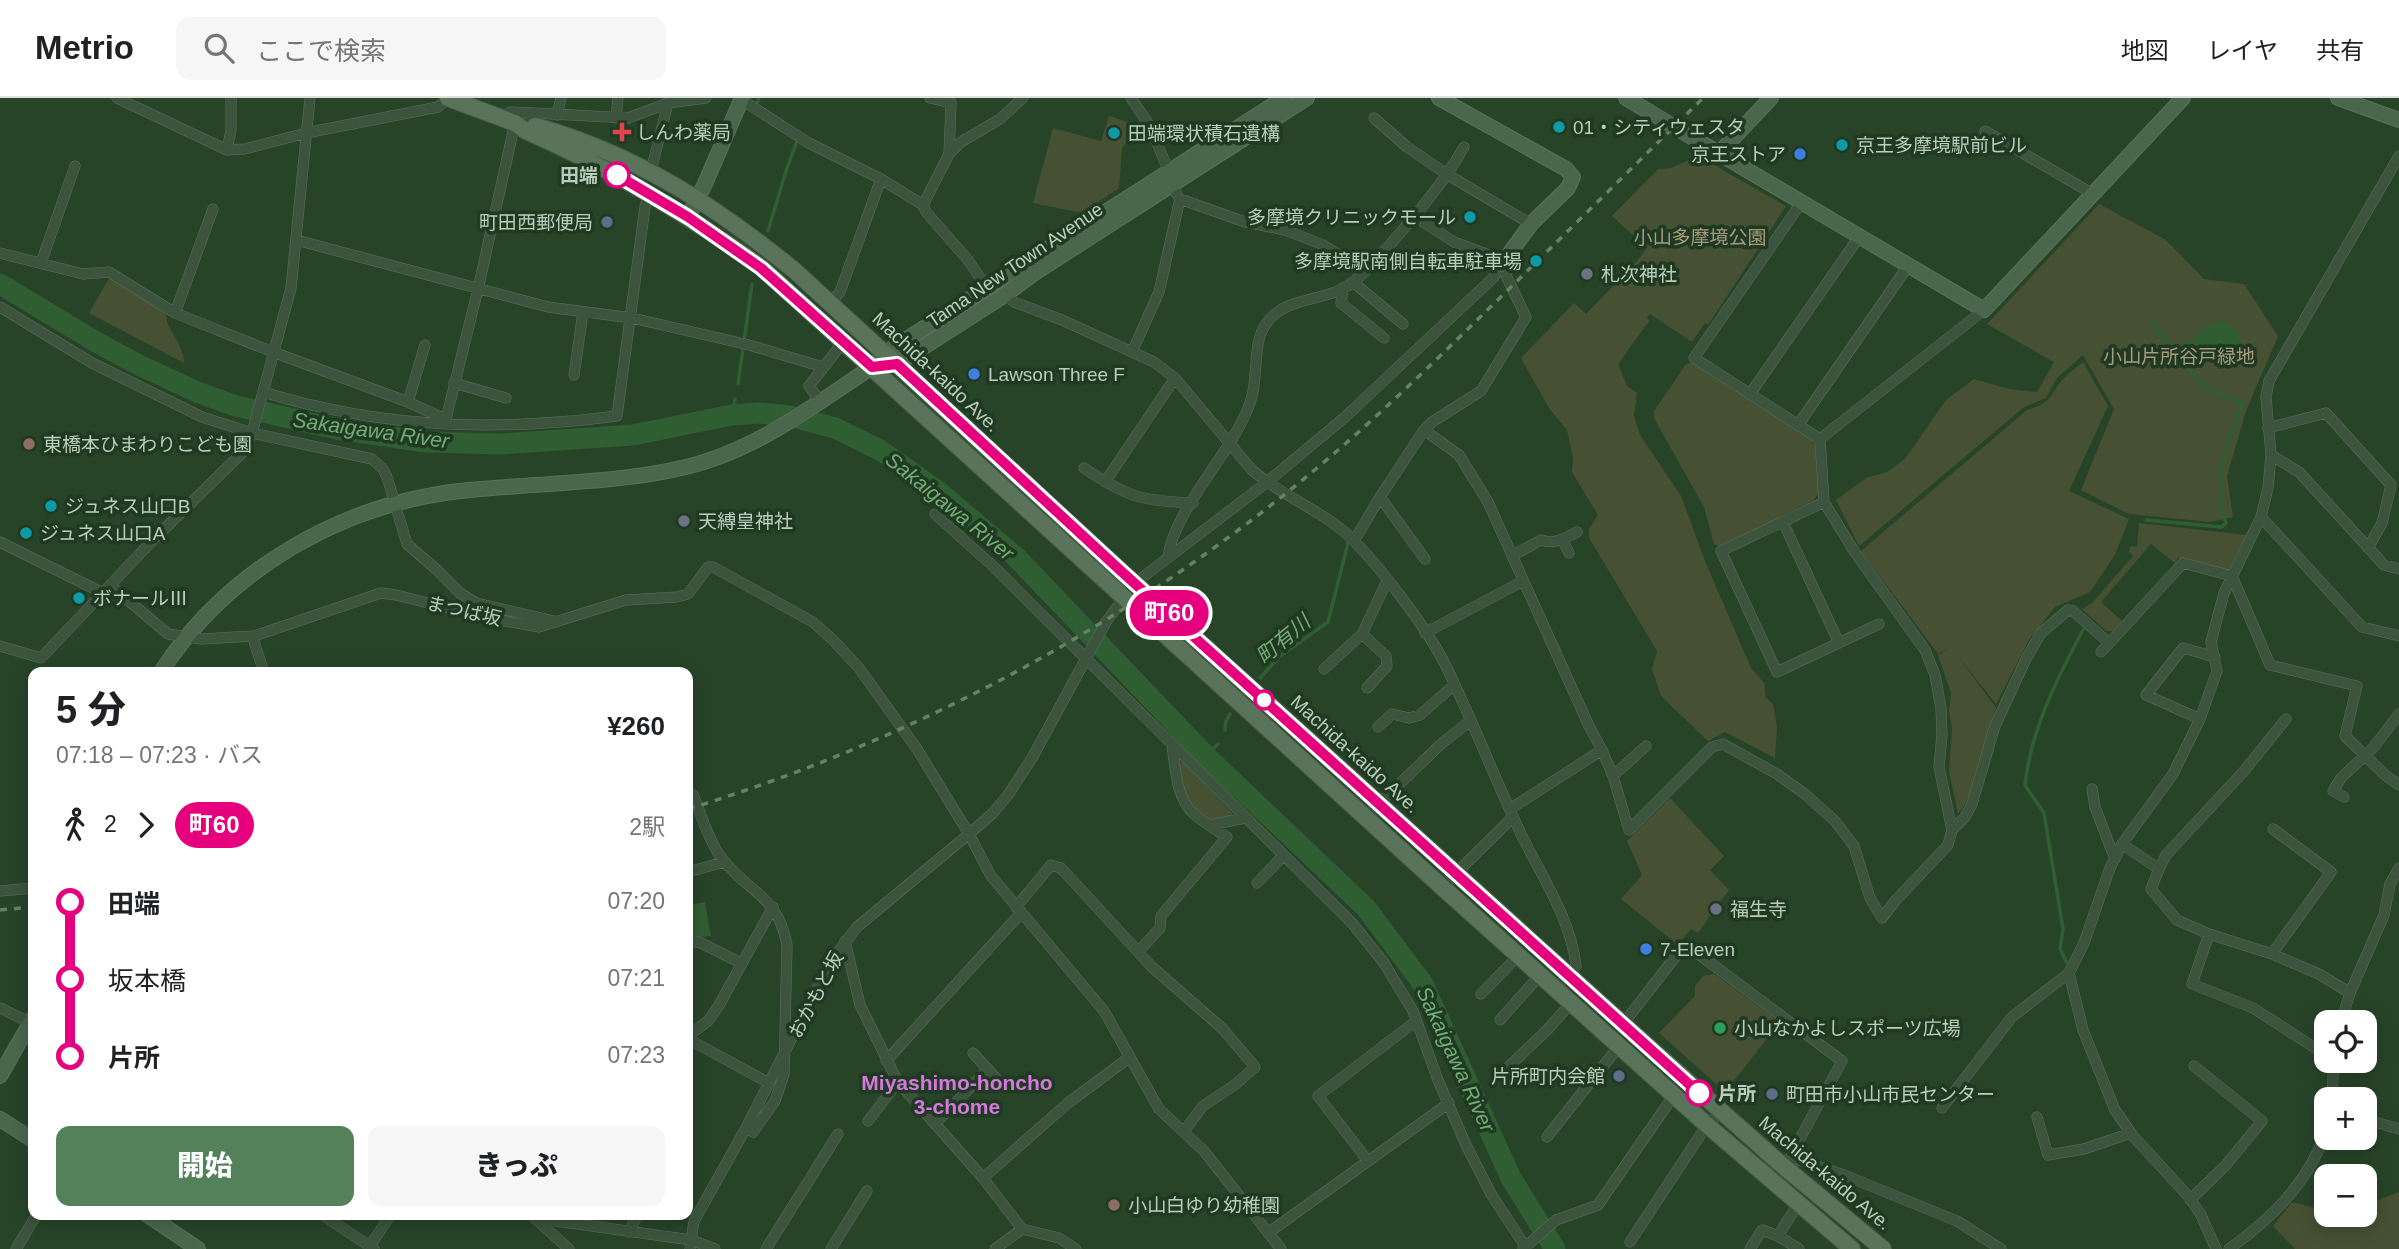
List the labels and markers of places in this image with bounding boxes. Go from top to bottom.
place label: 01・シティウェスタ [1573,117,1745,138]
marker: 01・シティウェスタ [1551,119,1567,135]
place label: しんわ薬局 [636,122,731,143]
place label: 田端環状積石遺構 [1128,123,1280,144]
marker: しんわ薬局 [614,124,630,140]
marker: 田端環状積石遺構 [1106,125,1122,141]
place label: 京王多摩境駅前ビル [1856,135,2027,156]
marker: 京王多摩境駅前ビル [1834,137,1850,153]
place label: 京王ストア [1691,144,1786,165]
marker: 京王ストア [1792,146,1808,162]
marker: 田端 [604,162,630,188]
place label: 田端 [560,165,598,186]
place label: 多摩境クリニックモール [1247,207,1456,228]
marker: 多摩境クリニックモール [1462,209,1478,225]
place label: 町田西郵便局 [479,212,593,233]
marker: 町田西郵便局 [599,214,615,230]
place label: 多摩境駅南側自転車駐車場 [1294,251,1522,272]
marker: 多摩境駅南側自転車駐車場 [1528,253,1544,269]
place label: 札次神社 [1601,264,1677,285]
marker: 札次神社 [1579,266,1595,282]
place label: Lawson Three F [988,364,1125,385]
marker: Lawson Three F [966,366,982,382]
place label: 東橋本ひまわりこども園 [43,434,252,455]
marker: 東橋本ひまわりこども園 [21,436,37,452]
place label: ジュネス山口B [65,496,190,517]
marker: ジュネス山口B [43,498,59,514]
place label: 天縛皇神社 [698,511,793,532]
marker: 天縛皇神社 [676,513,692,529]
place label: ジュネス山口A [40,523,166,544]
marker: ジュネス山口A [18,525,34,541]
place label: ボナールⅢ [93,588,188,609]
marker: ボナールⅢ [71,590,87,606]
unlabelled marker [1254,690,1274,710]
place label: 福生寺 [1730,899,1787,920]
marker: 福生寺 [1708,901,1724,917]
place label: 7-Eleven [1660,939,1735,960]
marker: 7-Eleven [1638,941,1654,957]
place label: 小山なかよしスポーツ広場 [1734,1018,1961,1039]
marker: 小山なかよしスポーツ広場 [1712,1020,1728,1036]
place label: 片所町内会館 [1491,1066,1605,1087]
marker: 片所町内会館 [1611,1068,1627,1084]
marker: 片所 [1686,1080,1712,1106]
place label: 片所 [1718,1083,1756,1104]
place label: 町田市小山市民センター [1786,1084,1995,1105]
marker: 町田市小山市民センター [1764,1086,1780,1102]
place label: 小山白ゆり幼稚園 [1128,1195,1280,1216]
marker: 小山白ゆり幼稚園 [1106,1197,1122,1213]

